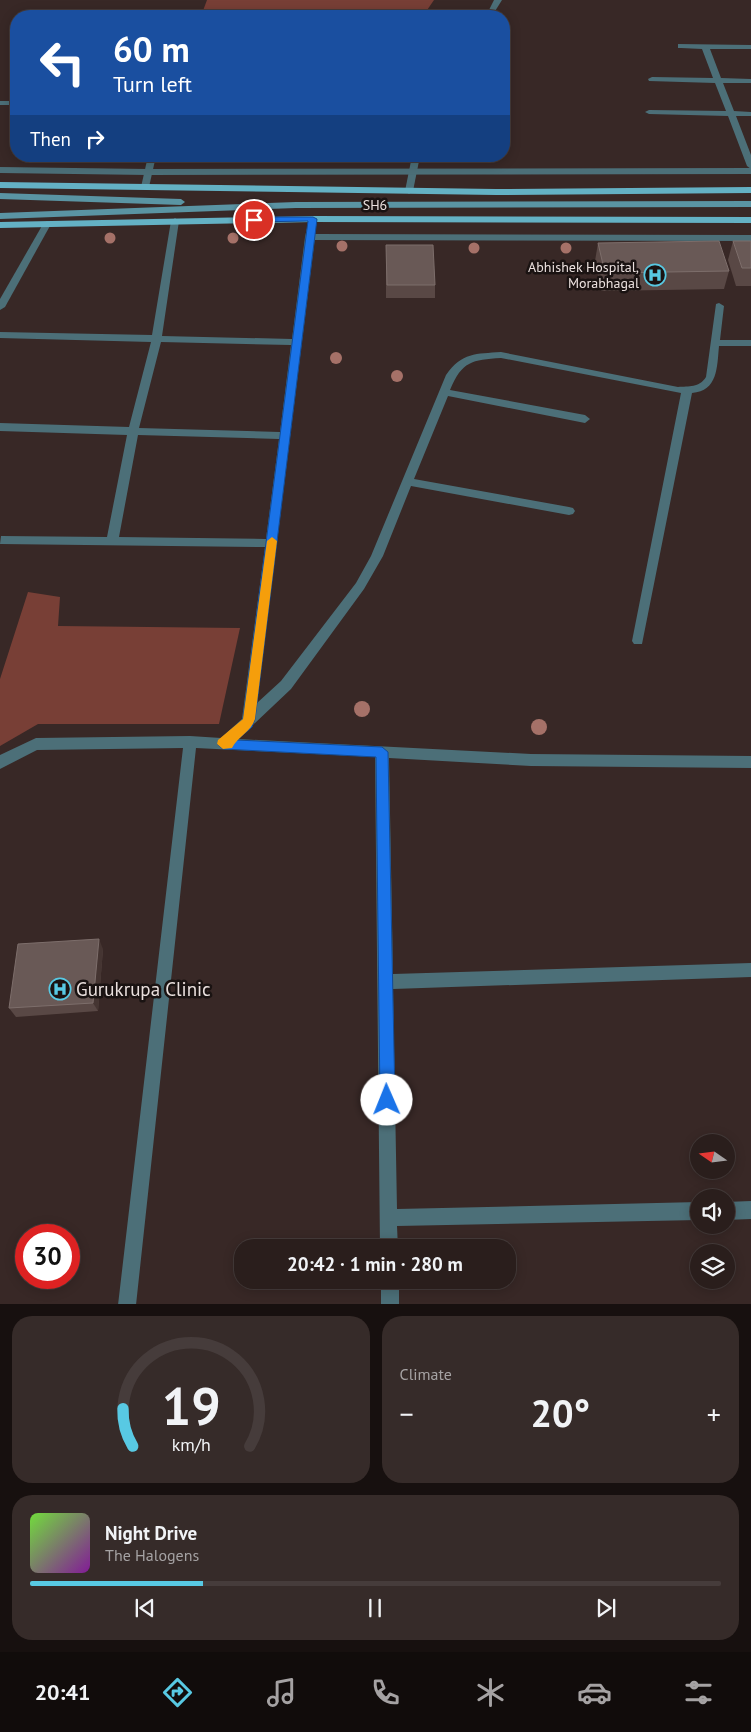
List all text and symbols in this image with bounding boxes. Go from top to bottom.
text: 60 m [113,26,190,72]
icon: left [30,30,95,95]
text: Turn left [113,70,192,98]
icon: right [81,125,109,153]
text: Then [30,127,71,151]
street label: SH6 [363,196,387,214]
pin [233,199,275,241]
icon: arrive [240,206,268,234]
place label: Abhishek Hospital, Morabhagal [528,258,639,292]
hospital icon: Abhishek Hospital, Morabhagal [643,263,667,287]
hospital icon: Gurukrupa Clinic [48,977,72,1001]
place label: Gurukrupa Clinic [76,977,211,1001]
position arrow [360,1073,412,1125]
north arrow [690,1134,735,1179]
map controls [690,1134,735,1289]
button: sound [690,1189,735,1234]
speed limit sign: 30 [15,1224,80,1289]
button: layers [690,1244,735,1289]
text: 20:42 · 1 min · 280 m [287,1252,463,1276]
text: Climate [400,1364,452,1384]
text: 19 [161,1372,220,1439]
text: 20° [530,1388,590,1437]
text: − [400,1395,414,1432]
text: + [707,1395,721,1432]
text: km/h [171,1433,210,1456]
text: Night Drive [105,1521,197,1545]
text: The Halogens [105,1545,199,1565]
icon: previous [131,1594,159,1622]
icon: pause [361,1594,389,1622]
icon: next [592,1594,620,1622]
icon: directions [160,1675,195,1710]
icon: music [264,1675,299,1710]
icon: phone [368,1675,403,1710]
icon: climate [473,1675,508,1710]
icon: car [577,1675,612,1710]
icon: filters [681,1675,716,1710]
text: 20:41 [35,1678,90,1706]

